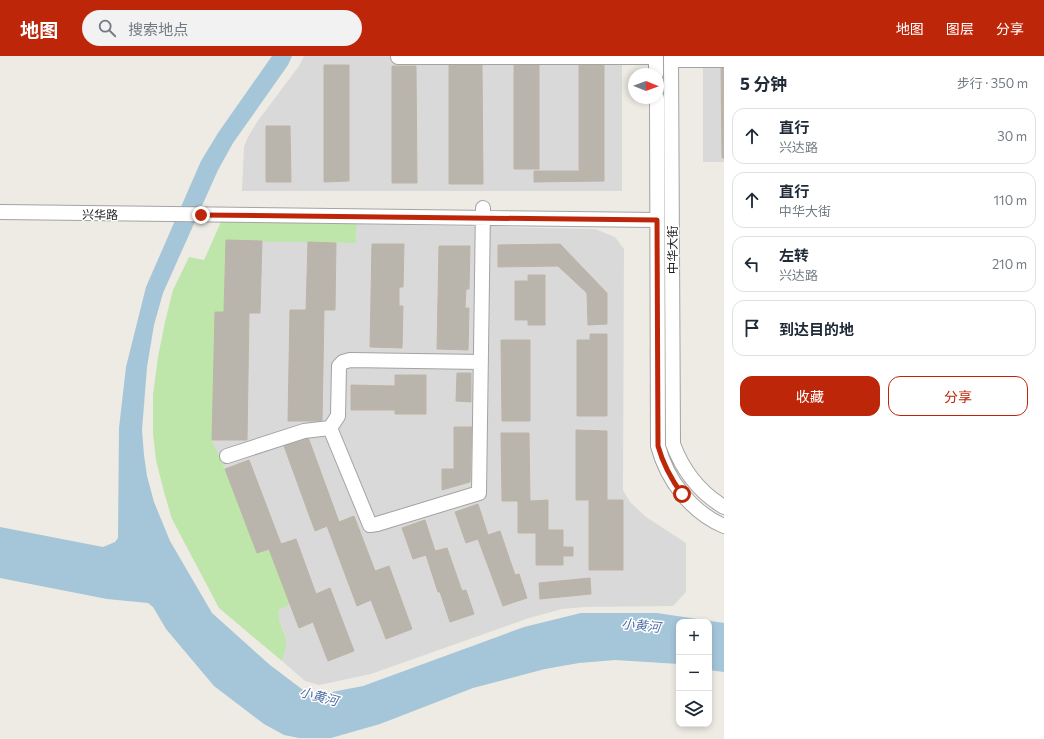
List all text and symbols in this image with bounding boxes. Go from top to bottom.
search box [82,10,362,46]
icon: search [96,17,118,39]
text: 地图 [20,18,58,41]
text: 搜索地点 [128,20,188,38]
text: 地图 [896,20,924,37]
text: 图层 [946,20,974,37]
text: 分享 [996,20,1024,37]
north arrow [628,68,664,104]
text: 5 分钟 [740,73,787,94]
text: 步行 · 350 m [957,75,1028,91]
text: 直行 [779,118,809,136]
icon: ahead [741,125,763,147]
text: 30 m [997,128,1027,144]
text: 兴达路 [779,139,818,155]
text: 直行 [779,182,809,200]
icon: ahead [741,189,763,211]
text: 110 m [994,192,1027,208]
text: 中华大街 [779,203,831,219]
route end [192,206,210,224]
street label: 兴华路 [82,207,118,221]
street label: 中华大街 [665,226,679,274]
text: 左转 [779,246,809,264]
icon: left [741,253,763,275]
text: 210 m [992,256,1027,272]
text: 兴达路 [779,267,818,283]
icon: arrive [741,317,763,339]
text: 到达目的地 [779,320,854,338]
button: 收藏 [740,376,880,416]
button: 分享 [888,376,1028,416]
route start [673,485,691,503]
water label: 小黄河 [621,615,664,635]
map controls [676,619,712,727]
button: + [676,619,712,655]
button: − [676,655,712,691]
water label: 小黄河 [298,683,343,710]
button: layers [676,691,712,727]

